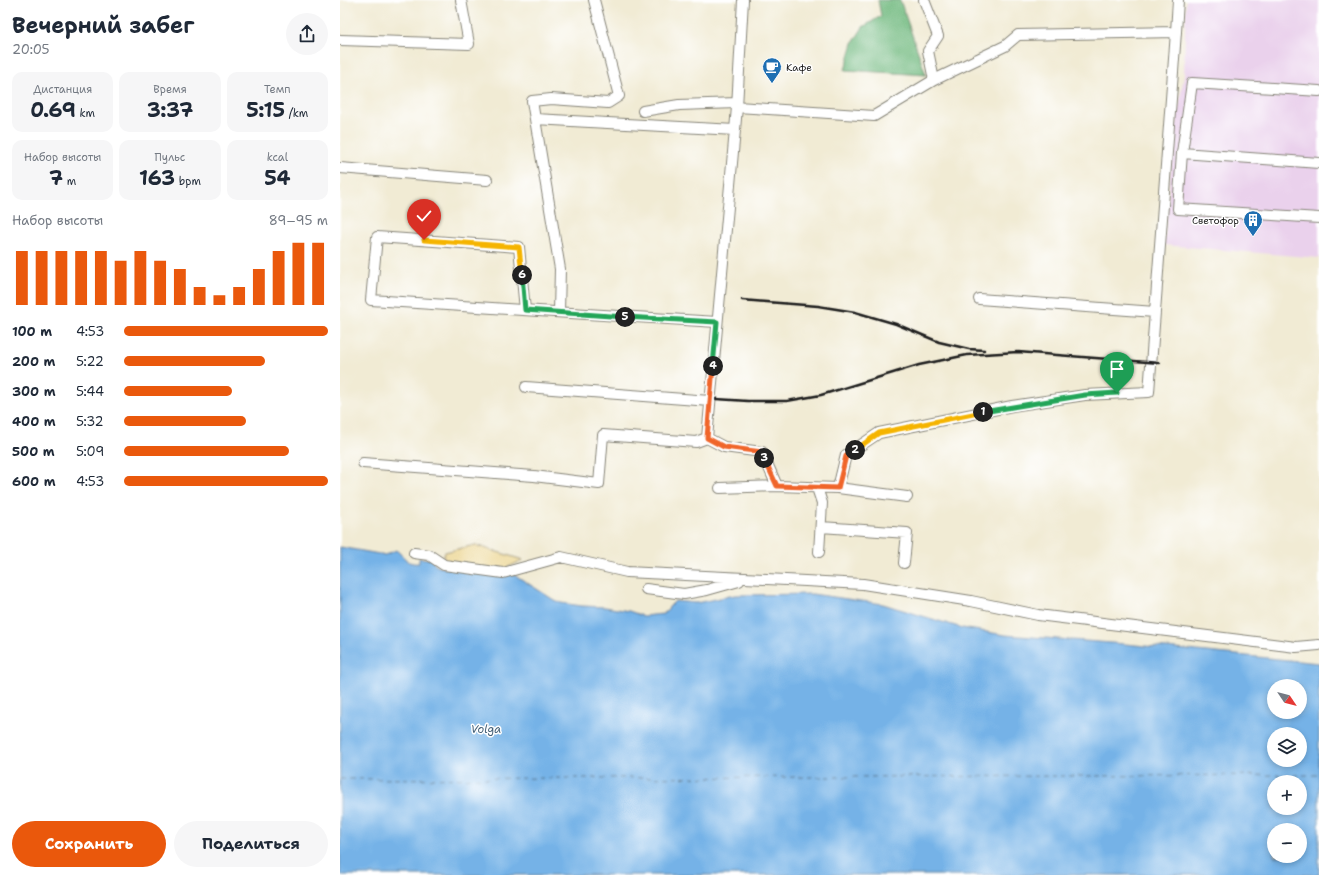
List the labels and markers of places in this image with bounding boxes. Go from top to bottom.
cafe icon: Кафе [761,56,783,84]
place label: Кафе [786,61,812,74]
pin [407,199,441,240]
building icon: Светофор [1242,209,1264,237]
place label: Светофор [1192,214,1239,227]
pin: 6 [512,265,532,285]
pin: 5 [615,307,635,327]
pin [1100,352,1134,393]
pin: 4 [703,356,723,376]
pin: 1 [973,402,993,422]
pin: 2 [845,440,865,460]
pin: 3 [754,448,774,468]

